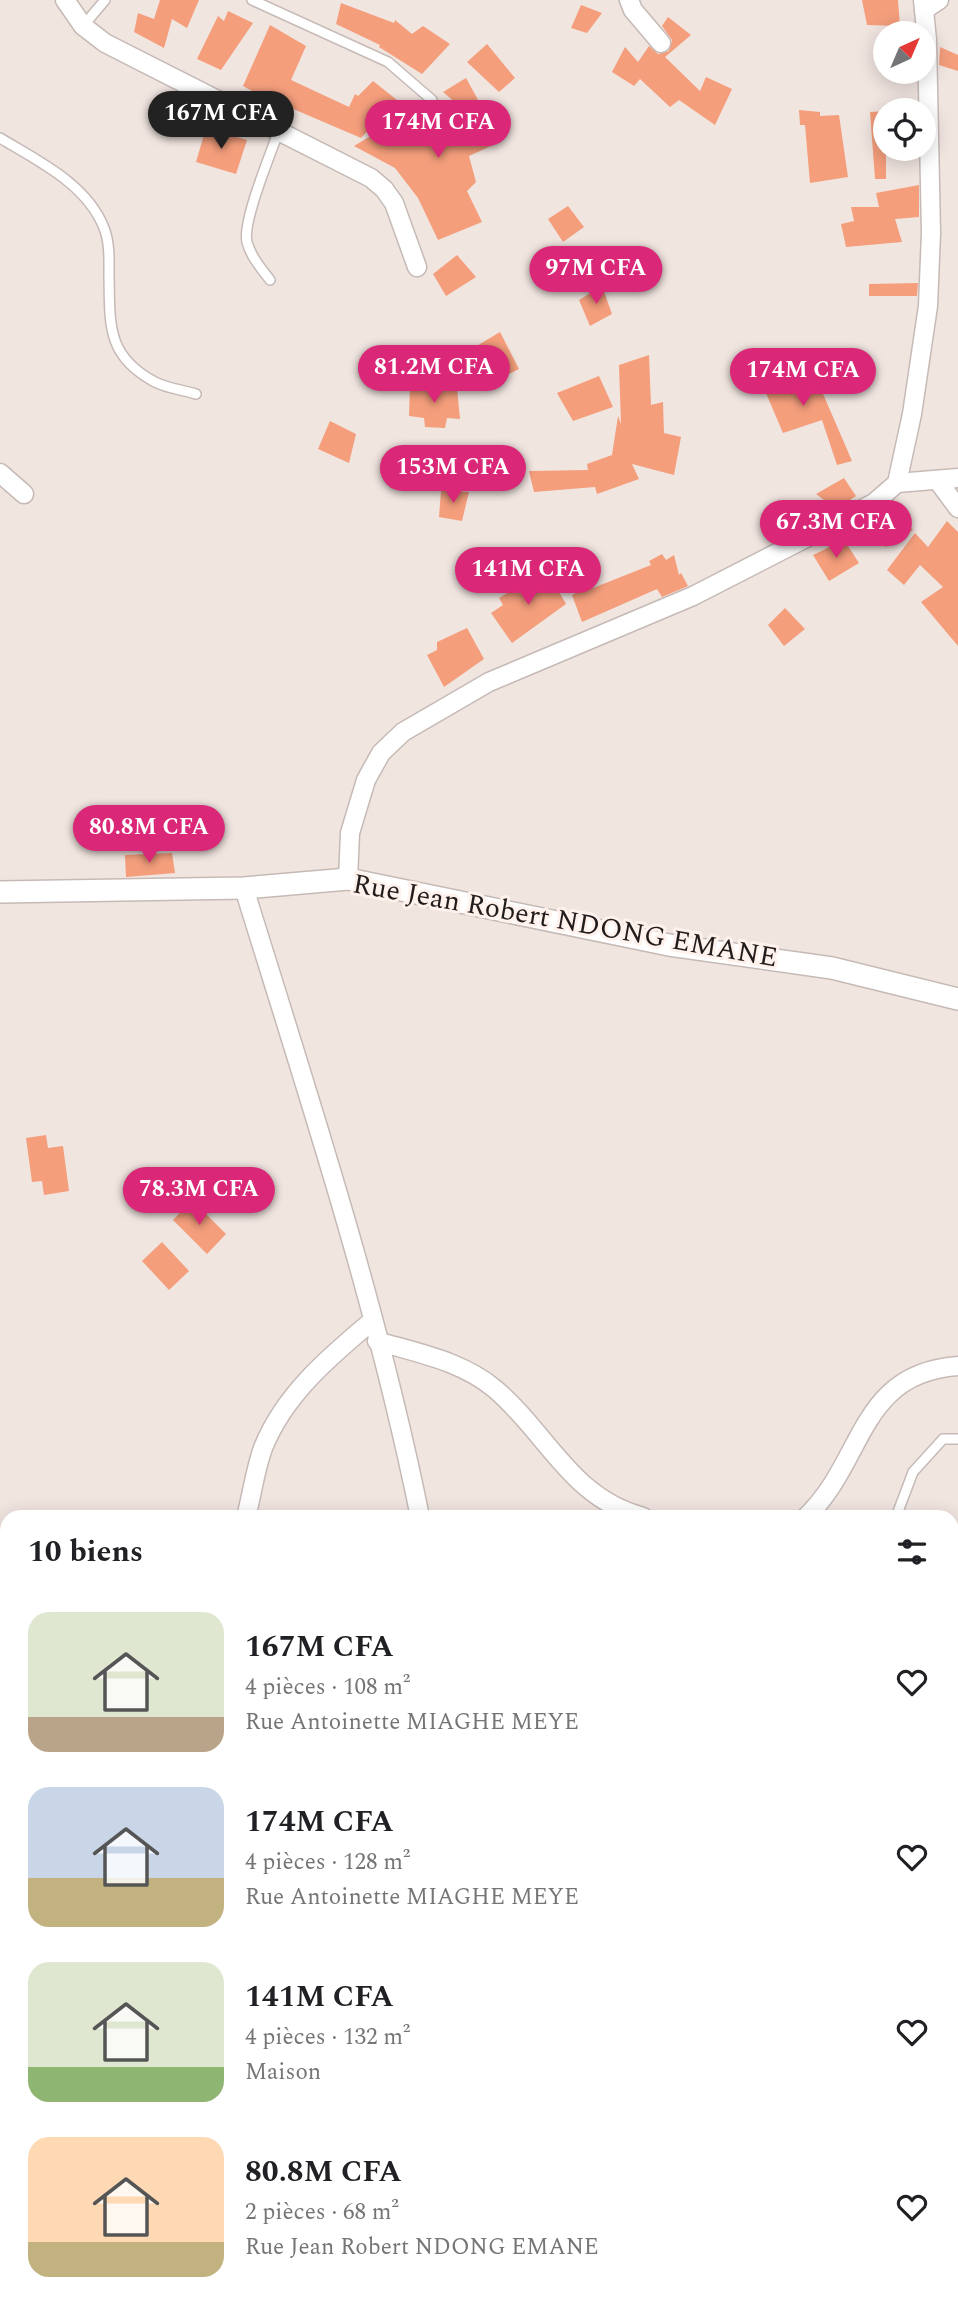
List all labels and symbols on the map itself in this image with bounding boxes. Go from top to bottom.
north arrow [873,21,936,84]
pin: 167M CFA [149,92,293,151]
pin: 174M CFA [366,100,510,160]
pin: 97M CFA [531,246,661,306]
pin: 81.2M CFA [354,346,514,405]
pin: 174M CFA [731,348,875,408]
pin: 153M CFA [381,446,525,505]
pin: 67.3M CFA [756,500,916,560]
pin: 141M CFA [456,548,600,607]
pin: 80.8M CFA [69,806,229,865]
street label: Rue Jean Robert NDONG EMANE [349,862,781,980]
pin: 78.3M CFA [119,1168,279,1227]

